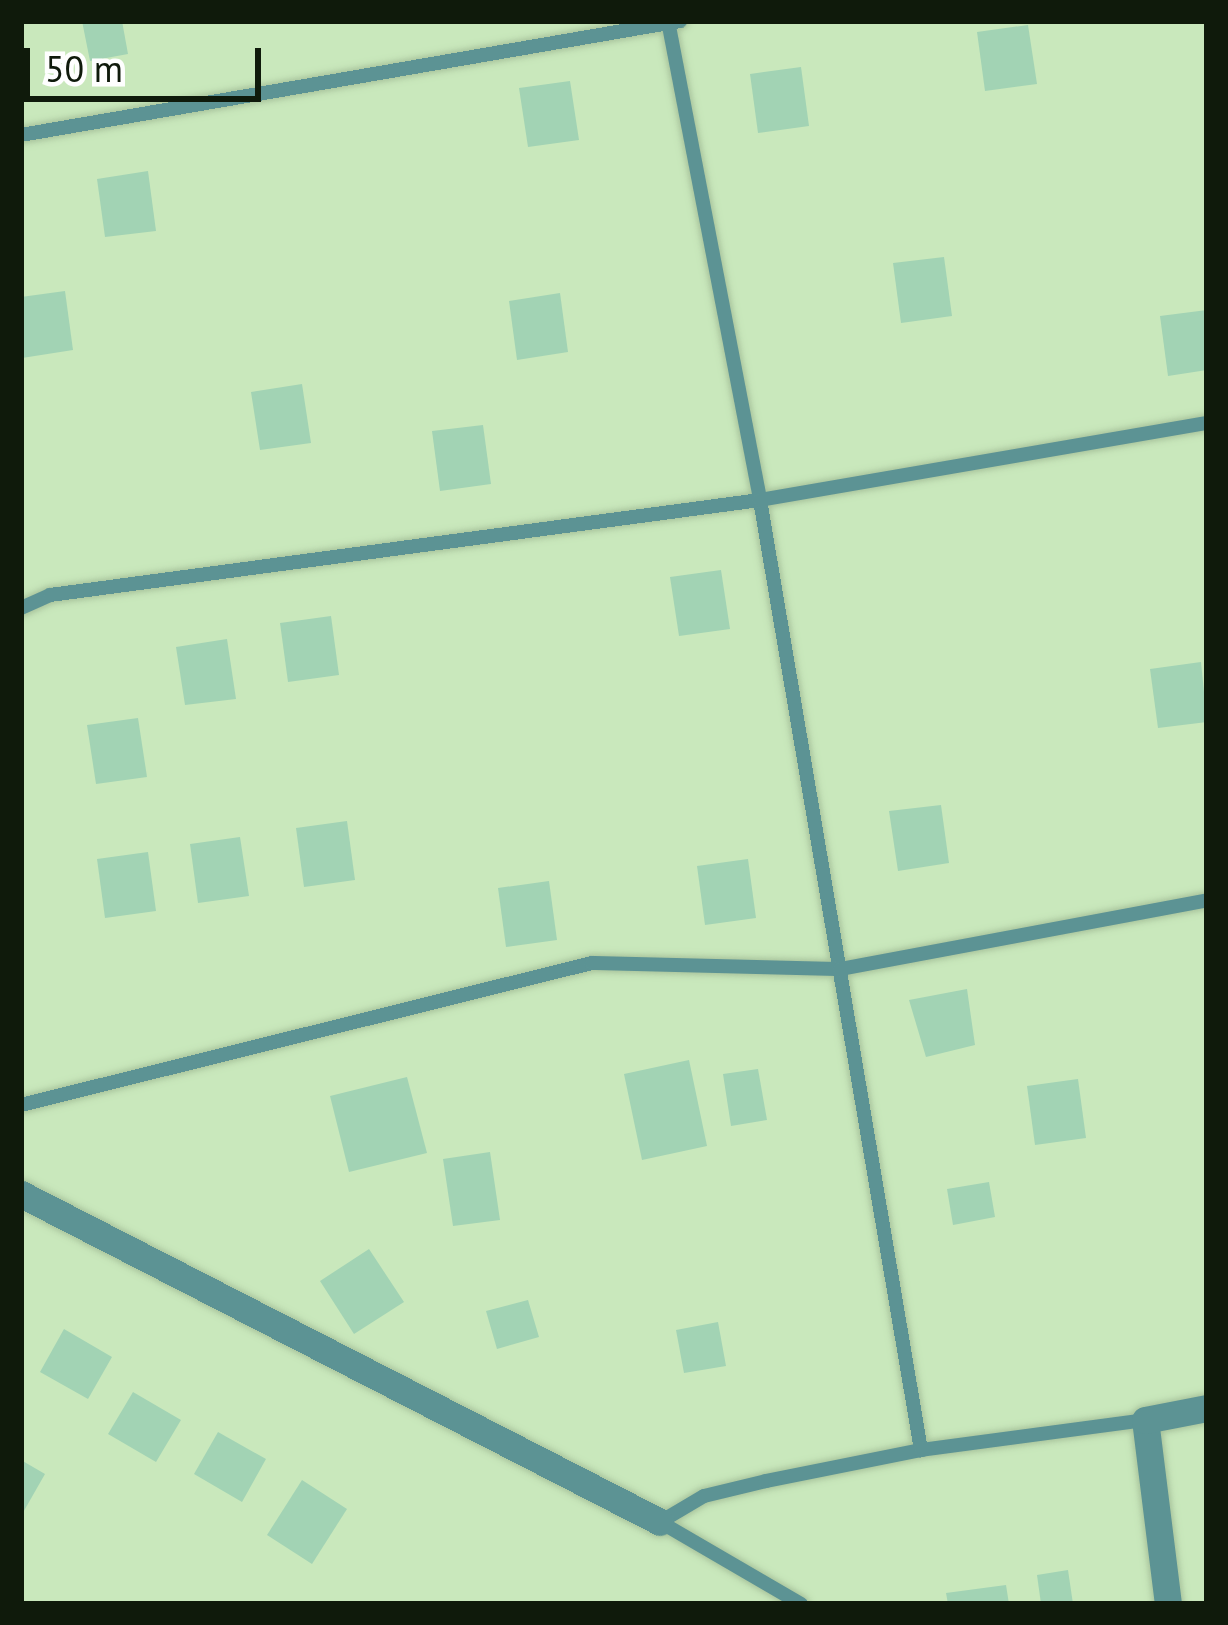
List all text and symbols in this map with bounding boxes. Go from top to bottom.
scale bar [30,24,267,98]
text: 50 m [45,45,123,92]

